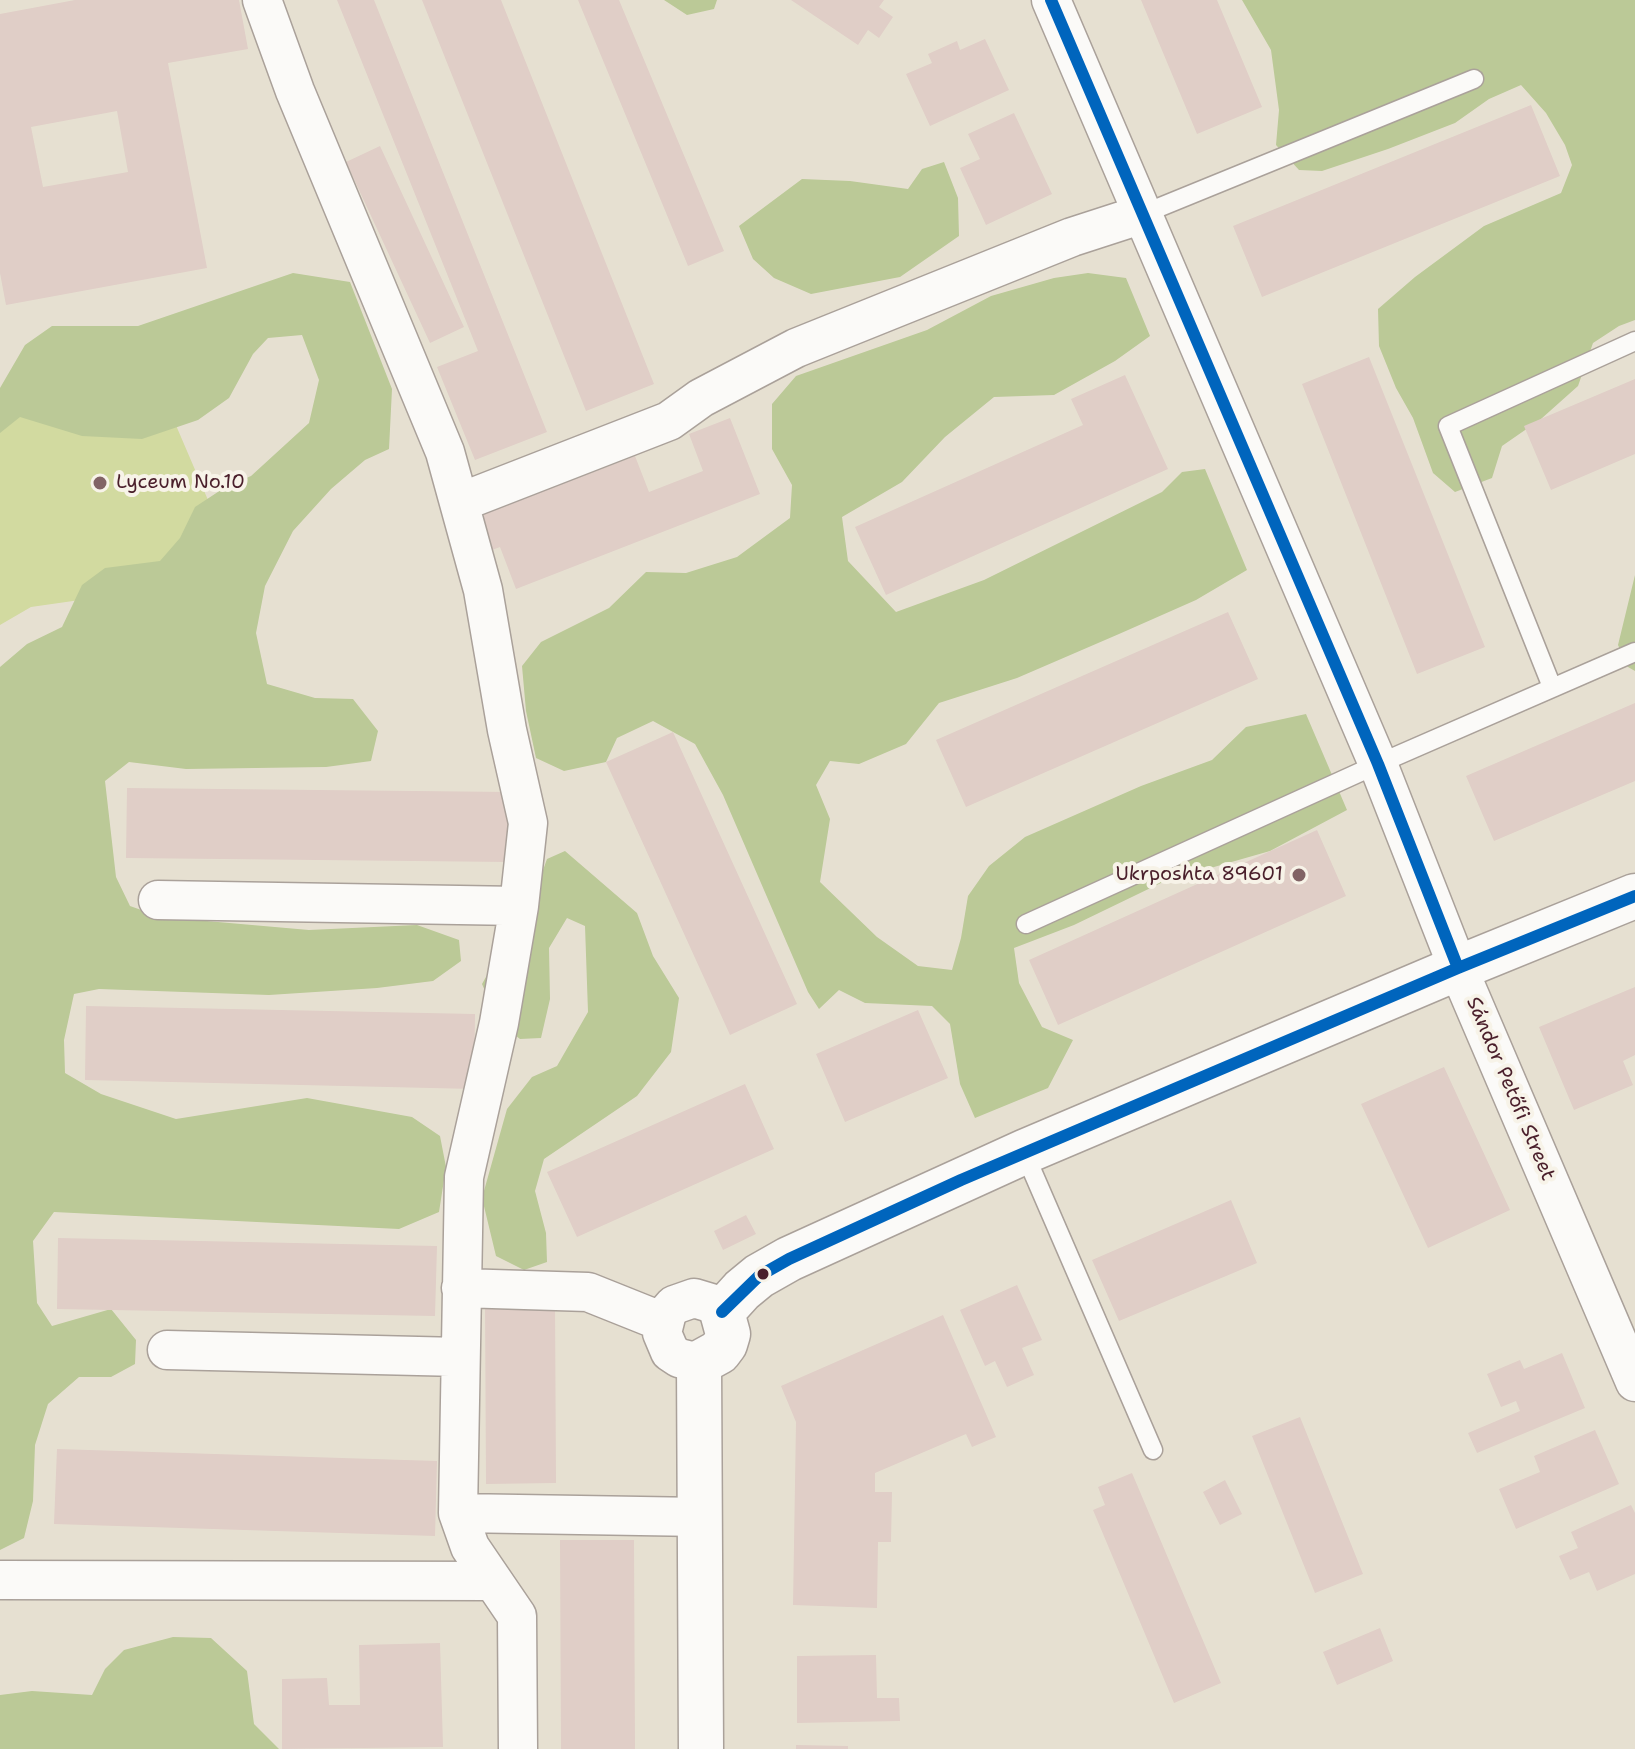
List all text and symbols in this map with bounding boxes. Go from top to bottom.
place label: Lyceum No.10 [116,471,245,495]
marker: Lyceum No.10 [91,474,109,492]
place label: Ukrposhta 89601 [1115,863,1283,887]
marker: Ukrposhta 89601 [1290,866,1308,884]
street label: Sándor Petőfi Street [1460,994,1560,1184]
unlabelled marker [755,1266,771,1282]

